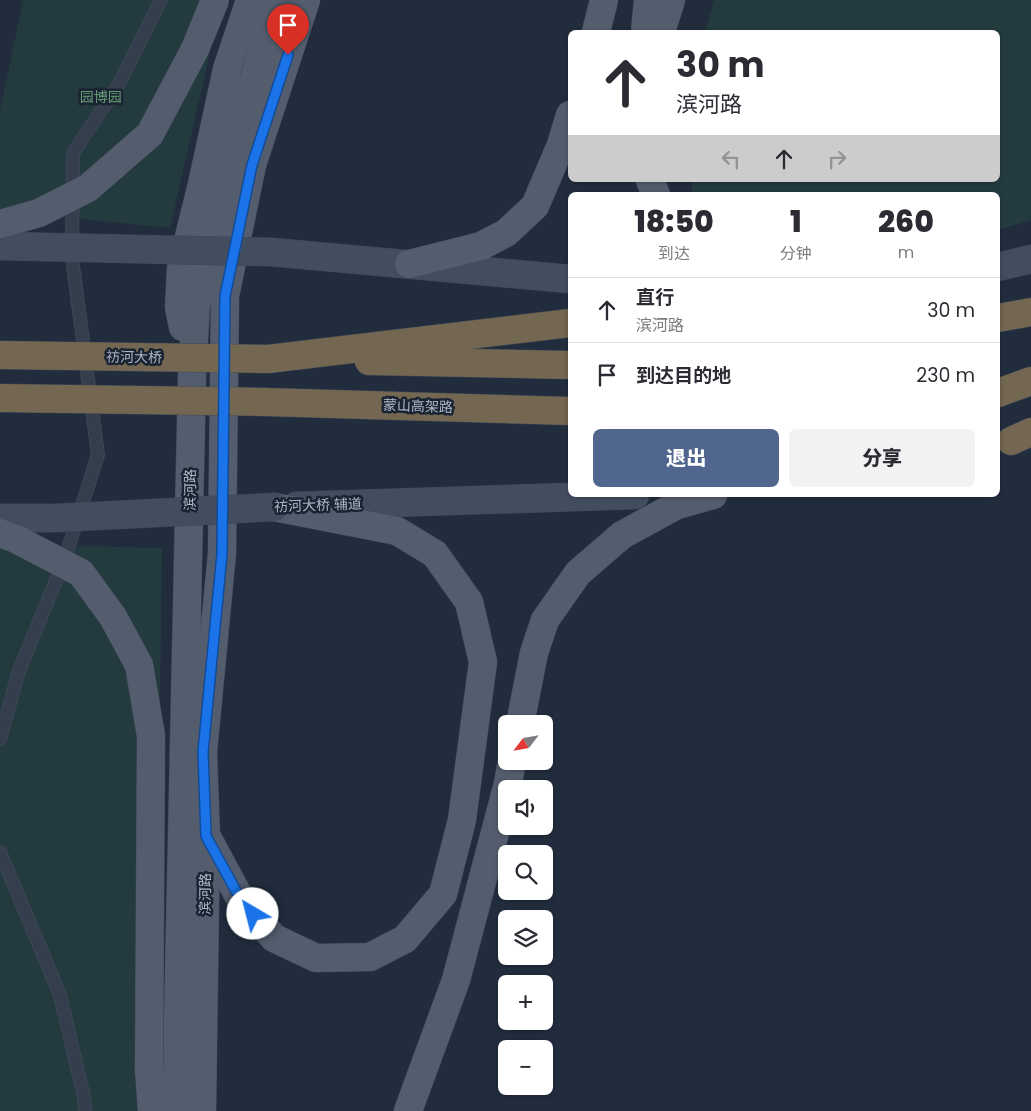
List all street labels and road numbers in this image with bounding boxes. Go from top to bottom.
street label: 祊河大桥 [106,347,162,367]
street label: 蒙山高架路 [383,395,453,417]
street label: 滨河路 [180,469,200,511]
street label: 祊河大桥 辅道 [274,493,362,517]
street label: 滨河路 [195,873,215,915]

